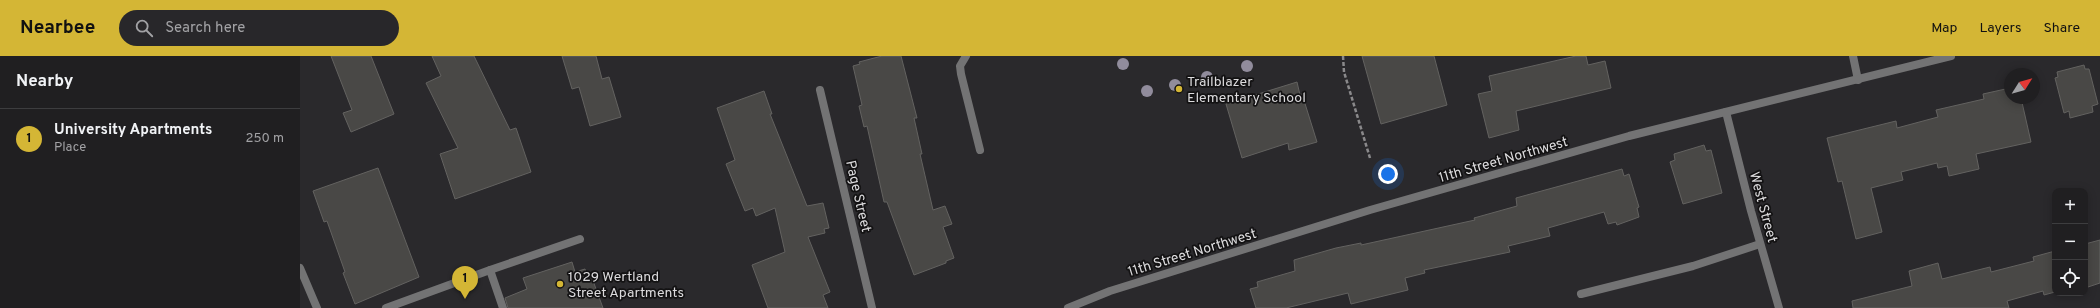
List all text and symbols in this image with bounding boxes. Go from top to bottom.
search box [119,10,399,46]
text: Nearbee [20,16,95,40]
icon: search [133,17,155,39]
text: Search here [165,19,245,38]
text: Map [1931,20,1957,37]
text: Layers [1979,20,2021,37]
text: Share [2043,20,2080,37]
north arrow [2004,68,2040,104]
text: Nearby [16,71,73,93]
place label: Trailblazer Elementary School [1187,74,1306,107]
marker: Trailblazer Elementary School [1174,84,1184,94]
text: University Apartments [54,121,212,140]
text: 1 [26,131,32,147]
text: 250 m [246,131,284,147]
street label: 11th Street Northwest [1437,134,1570,187]
text: Place [54,140,86,156]
street label: Page Street [841,159,874,234]
your location [1378,164,1398,184]
street label: West Street [1745,170,1780,245]
map controls [2052,188,2088,296]
button: + [2052,188,2088,224]
button: − [2052,224,2088,260]
street label: 11th Street Northwest [1126,226,1259,281]
button: locate [2052,260,2088,296]
pin: 1 [452,266,478,299]
place label: 1029 Wertland Street Apartments [568,269,684,302]
marker: 1029 Wertland Street Apartments [555,279,565,289]

